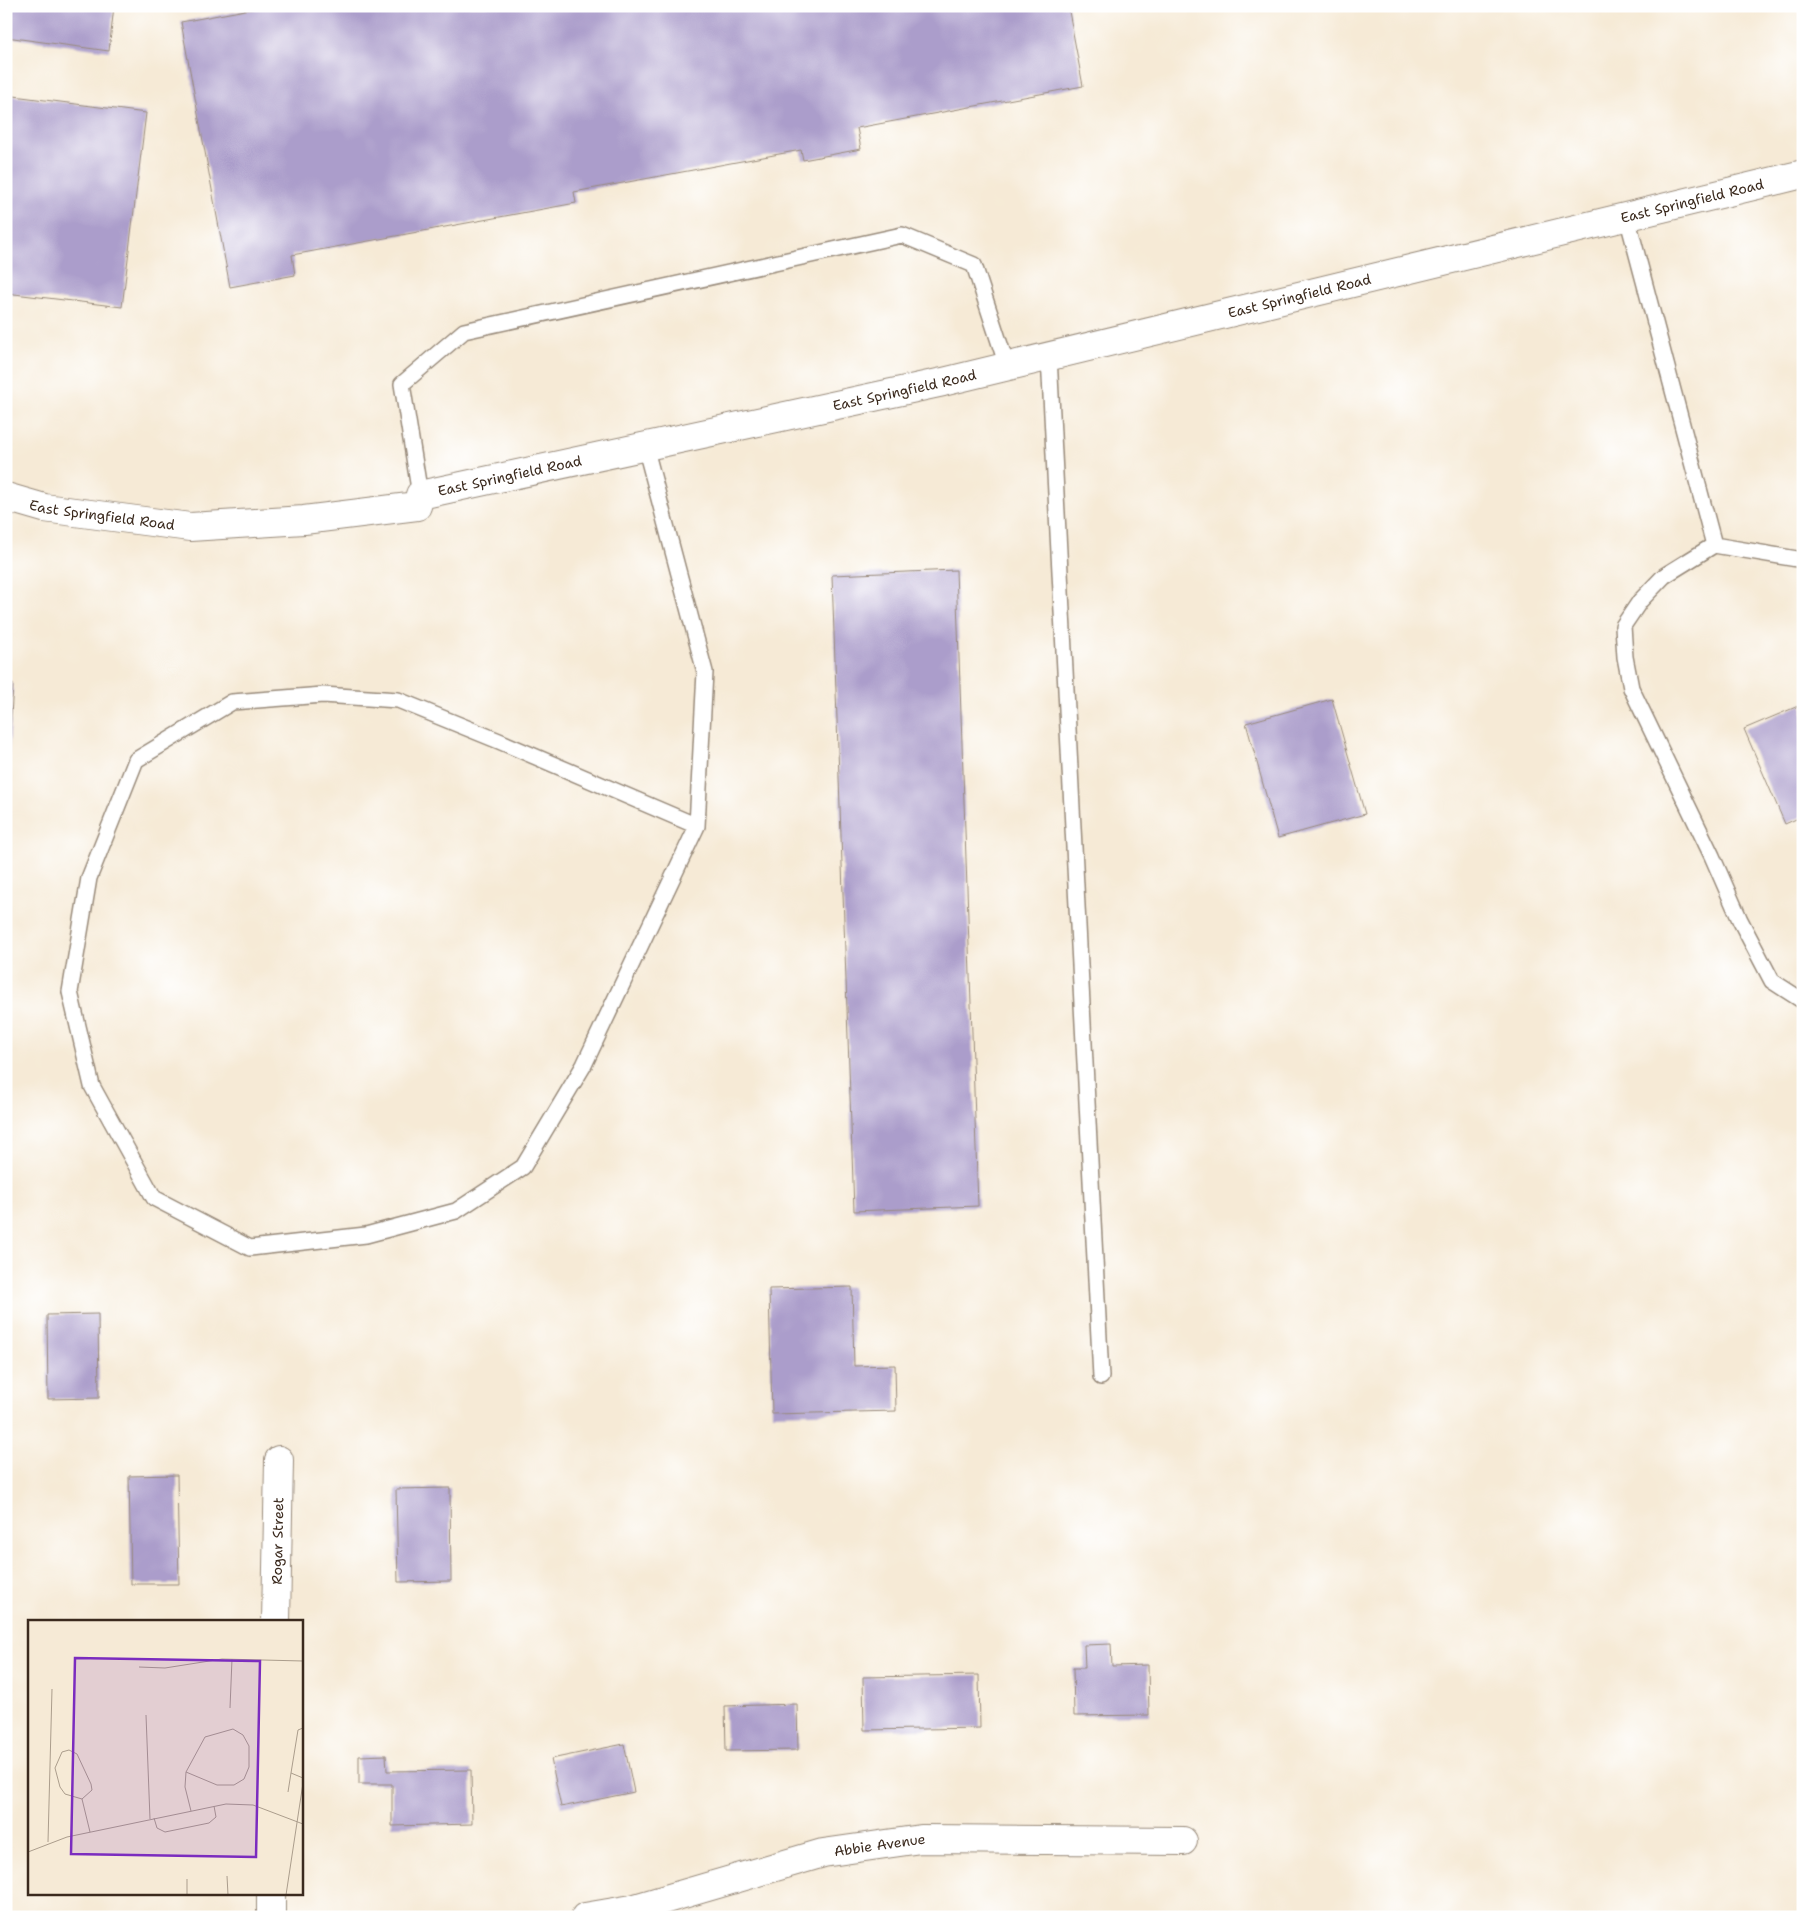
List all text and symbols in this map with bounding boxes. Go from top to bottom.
street label: East Springfield Road [1619,175,1766,227]
street label: East Springfield Road [1226,270,1373,322]
street label: East Springfield Road [831,365,978,415]
street label: East Springfield Road [436,451,583,500]
street label: East Springfield Road [27,495,176,534]
street label: Rogar Street [268,1497,287,1585]
inset map [28,1620,302,1896]
street label: Abbie Avenue [833,1830,926,1860]

